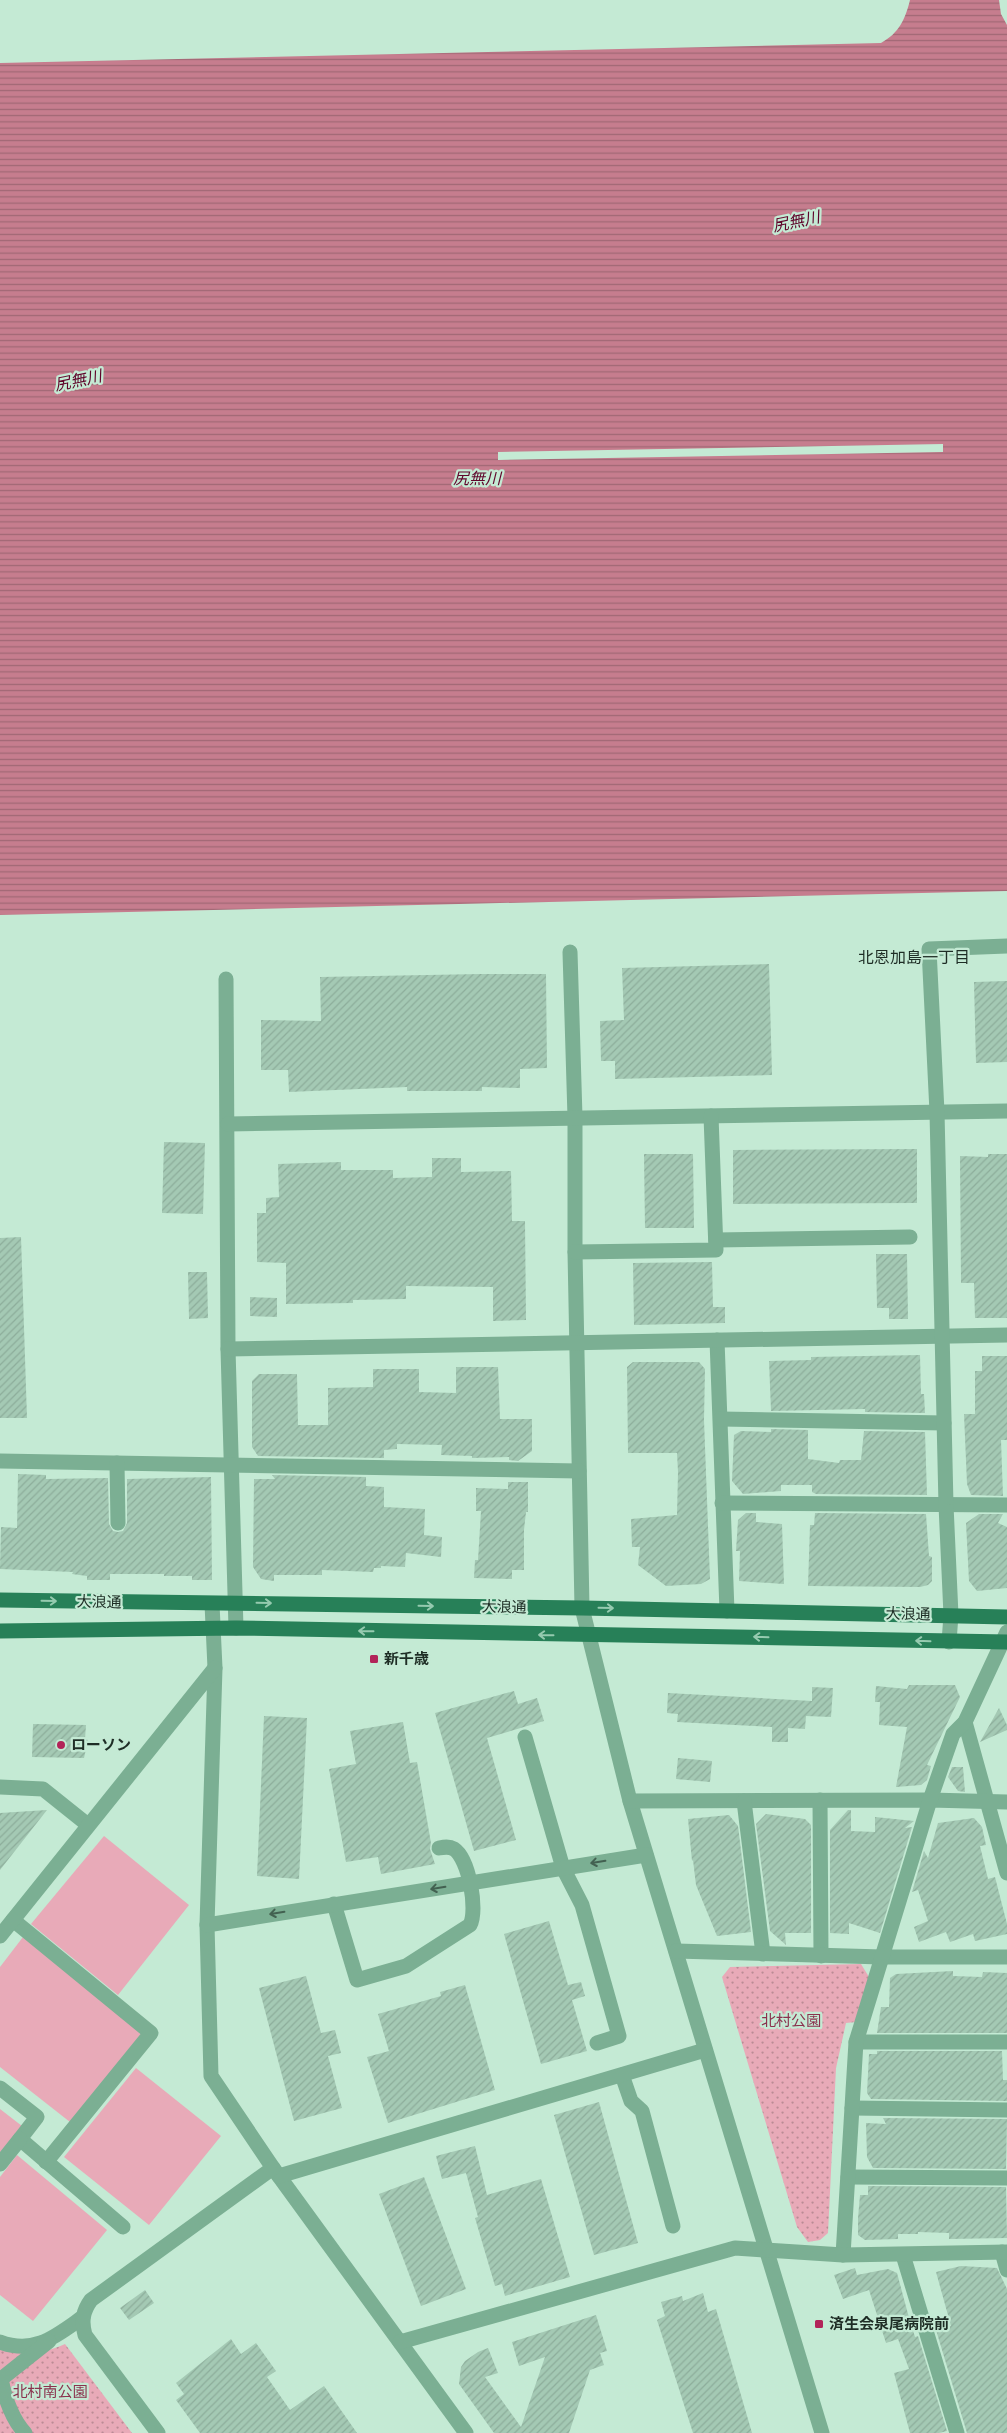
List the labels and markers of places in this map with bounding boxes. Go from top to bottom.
place label: 新千歳 [384,1650,429,1668]
marker: 新千歳 [368,1653,380,1665]
place label: ローソン [71,1736,131,1754]
marker: ローソン [55,1739,67,1751]
place label: 済生会泉尾病院前 [829,2315,949,2333]
marker: 済生会泉尾病院前 [813,2318,825,2330]

